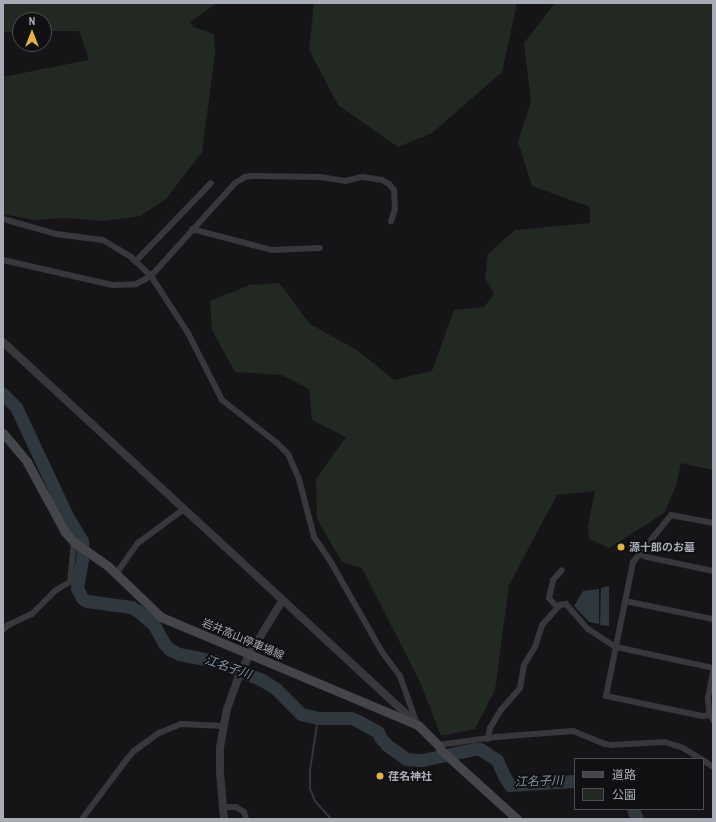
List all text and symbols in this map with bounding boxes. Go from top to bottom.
north arrow [12,12,52,52]
text: N [29,14,35,28]
place label: 源十郎のお墓 [629,540,695,554]
marker: 源十郎のお墓 [616,542,626,552]
street label: 岩井高山停車場線 [200,616,286,662]
water label: 江名子川 [203,653,253,683]
legend [574,758,704,810]
text: 道路 [612,767,636,783]
place label: 荏名神社 [388,769,432,783]
marker: 荏名神社 [375,771,385,781]
water label: 江名子川 [515,774,563,790]
text: 公園 [612,787,636,803]

